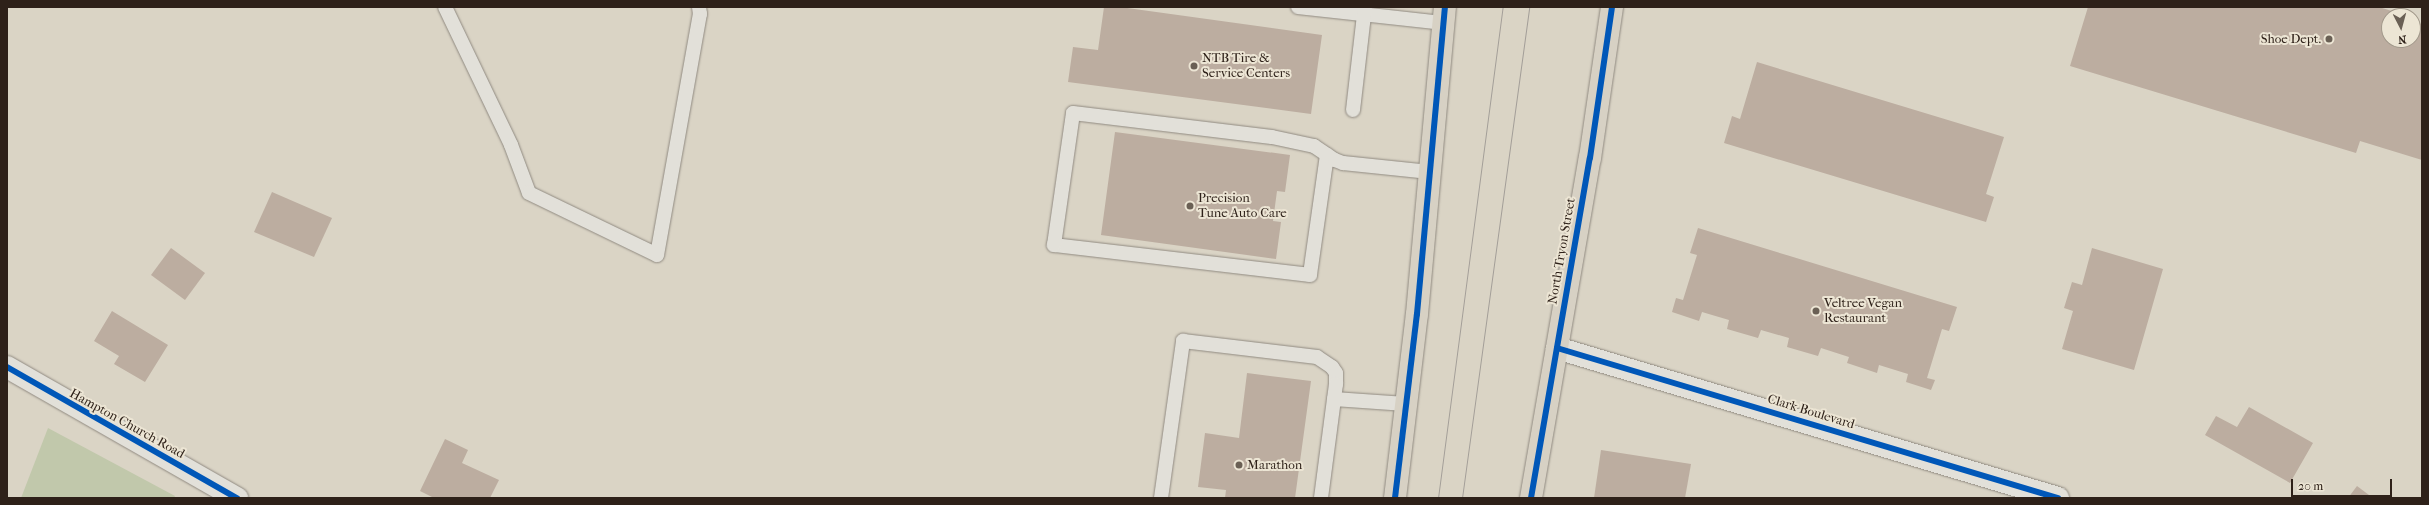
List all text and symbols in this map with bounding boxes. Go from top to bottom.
north arrow [2381,8,2421,48]
place label: Shoe Dept. [2261,31,2321,47]
text: N [2397,33,2407,46]
marker: Shoe Dept. [2324,34,2334,44]
place label: NTB Tire & Service Centers [1202,51,1290,82]
marker: NTB Tire & Service Centers [1189,61,1199,71]
place label: Precision Tune Auto Care [1198,191,1287,222]
street label: North Tryon Street [1545,197,1579,305]
marker: Precision Tune Auto Care [1185,201,1195,211]
place label: Veltree Vegan Restaurant [1824,296,1902,327]
marker: Veltree Vegan Restaurant [1811,306,1821,316]
street label: Hampton Church Road [67,386,187,462]
street label: Clark Boulevard [1766,391,1856,433]
place label: Marathon [1247,457,1302,473]
marker: Marathon [1234,460,1244,470]
scale bar [2293,471,2394,497]
text: 20 m [2298,479,2323,493]

